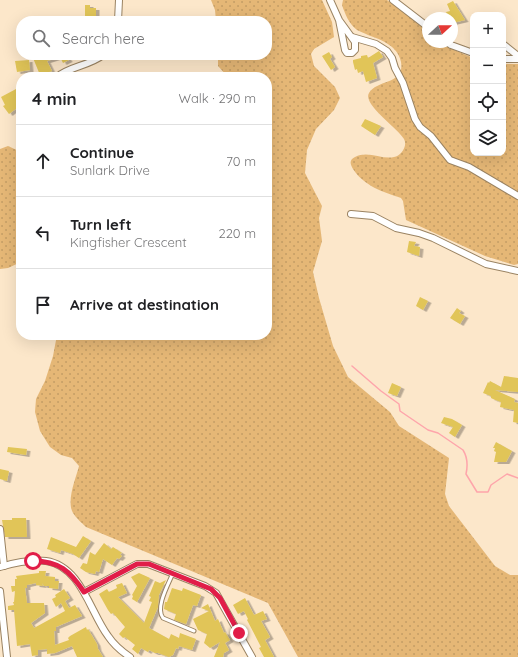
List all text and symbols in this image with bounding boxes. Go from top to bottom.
north arrow [422,12,458,48]
map controls [470,12,506,156]
button: + [470,12,506,48]
search box [16,16,272,60]
icon: search [30,27,52,49]
text: Search here [62,29,145,48]
button: − [470,48,506,84]
button: locate [470,84,506,120]
text: 4 min [32,88,77,109]
text: Walk · 290 m [179,90,256,106]
button: layers [470,120,506,156]
text: Continue [70,143,134,162]
icon: ahead [32,150,54,172]
text: 70 m [226,153,256,169]
text: Sunlark Drive [70,162,150,178]
text: Turn left [70,215,132,234]
icon: left [32,222,54,244]
text: 220 m [218,225,256,241]
text: Kingfisher Crescent [70,234,187,250]
icon: arrive [32,294,54,316]
text: Arrive at destination [70,295,219,314]
route start [24,552,42,570]
route end [230,624,248,642]

